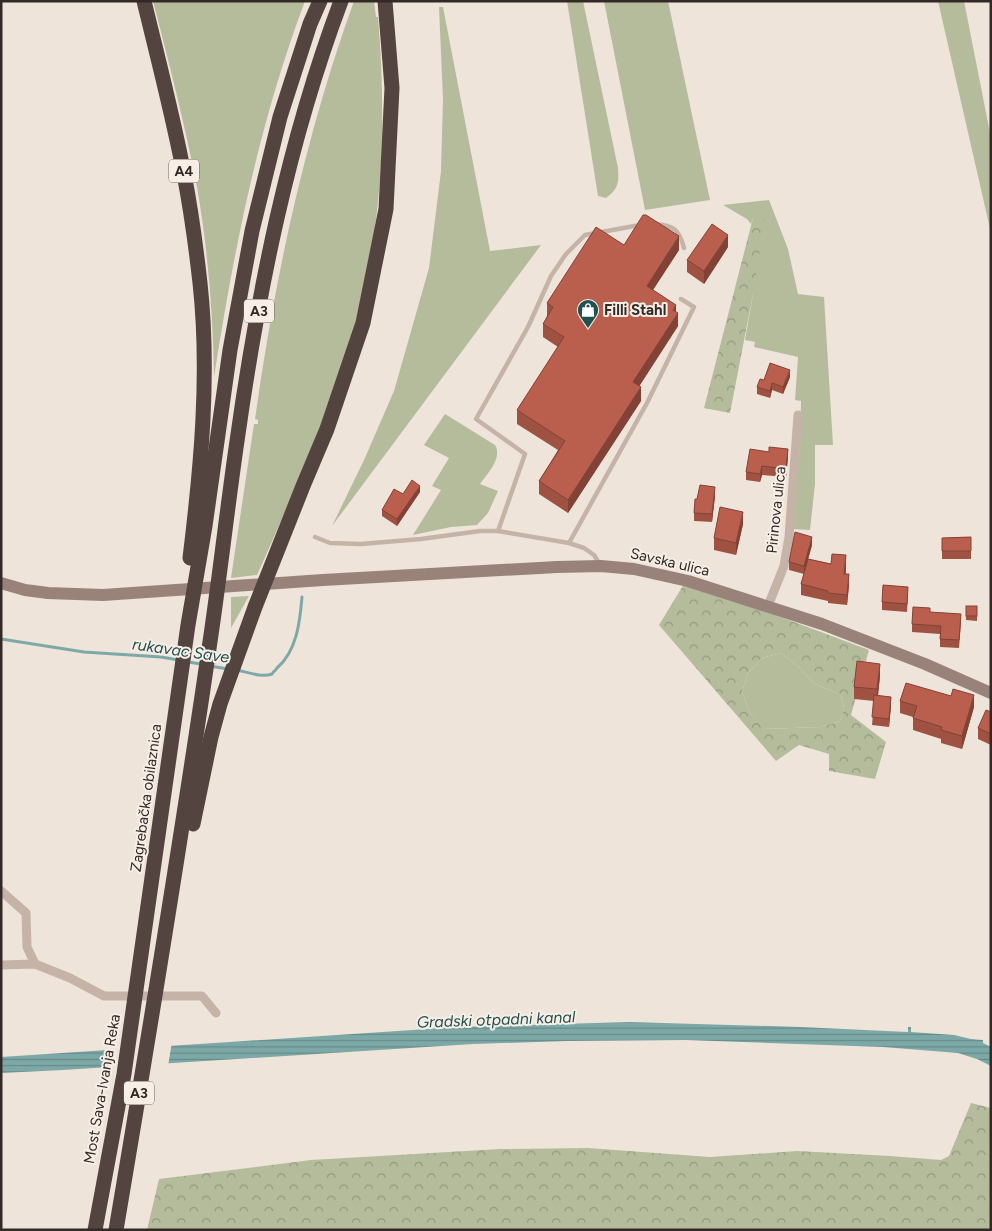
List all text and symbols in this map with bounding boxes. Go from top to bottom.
road number: A4 [169,160,199,182]
shop icon: Filli Stahl [576,298,600,329]
road number: A3 [244,300,274,322]
place label: Filli Stahl [604,301,666,319]
street label: Pirinova ulica [762,466,790,554]
street label: Savska ulica [629,544,711,580]
water label: rukavac Save [131,634,231,667]
street label: Zagrebačka obilaznica [127,723,165,873]
water label: Gradski otpadni kanal [416,1007,576,1032]
street label: Most Sava-Ivanja Reka [80,1013,124,1165]
road number: A3 [124,1082,154,1104]

